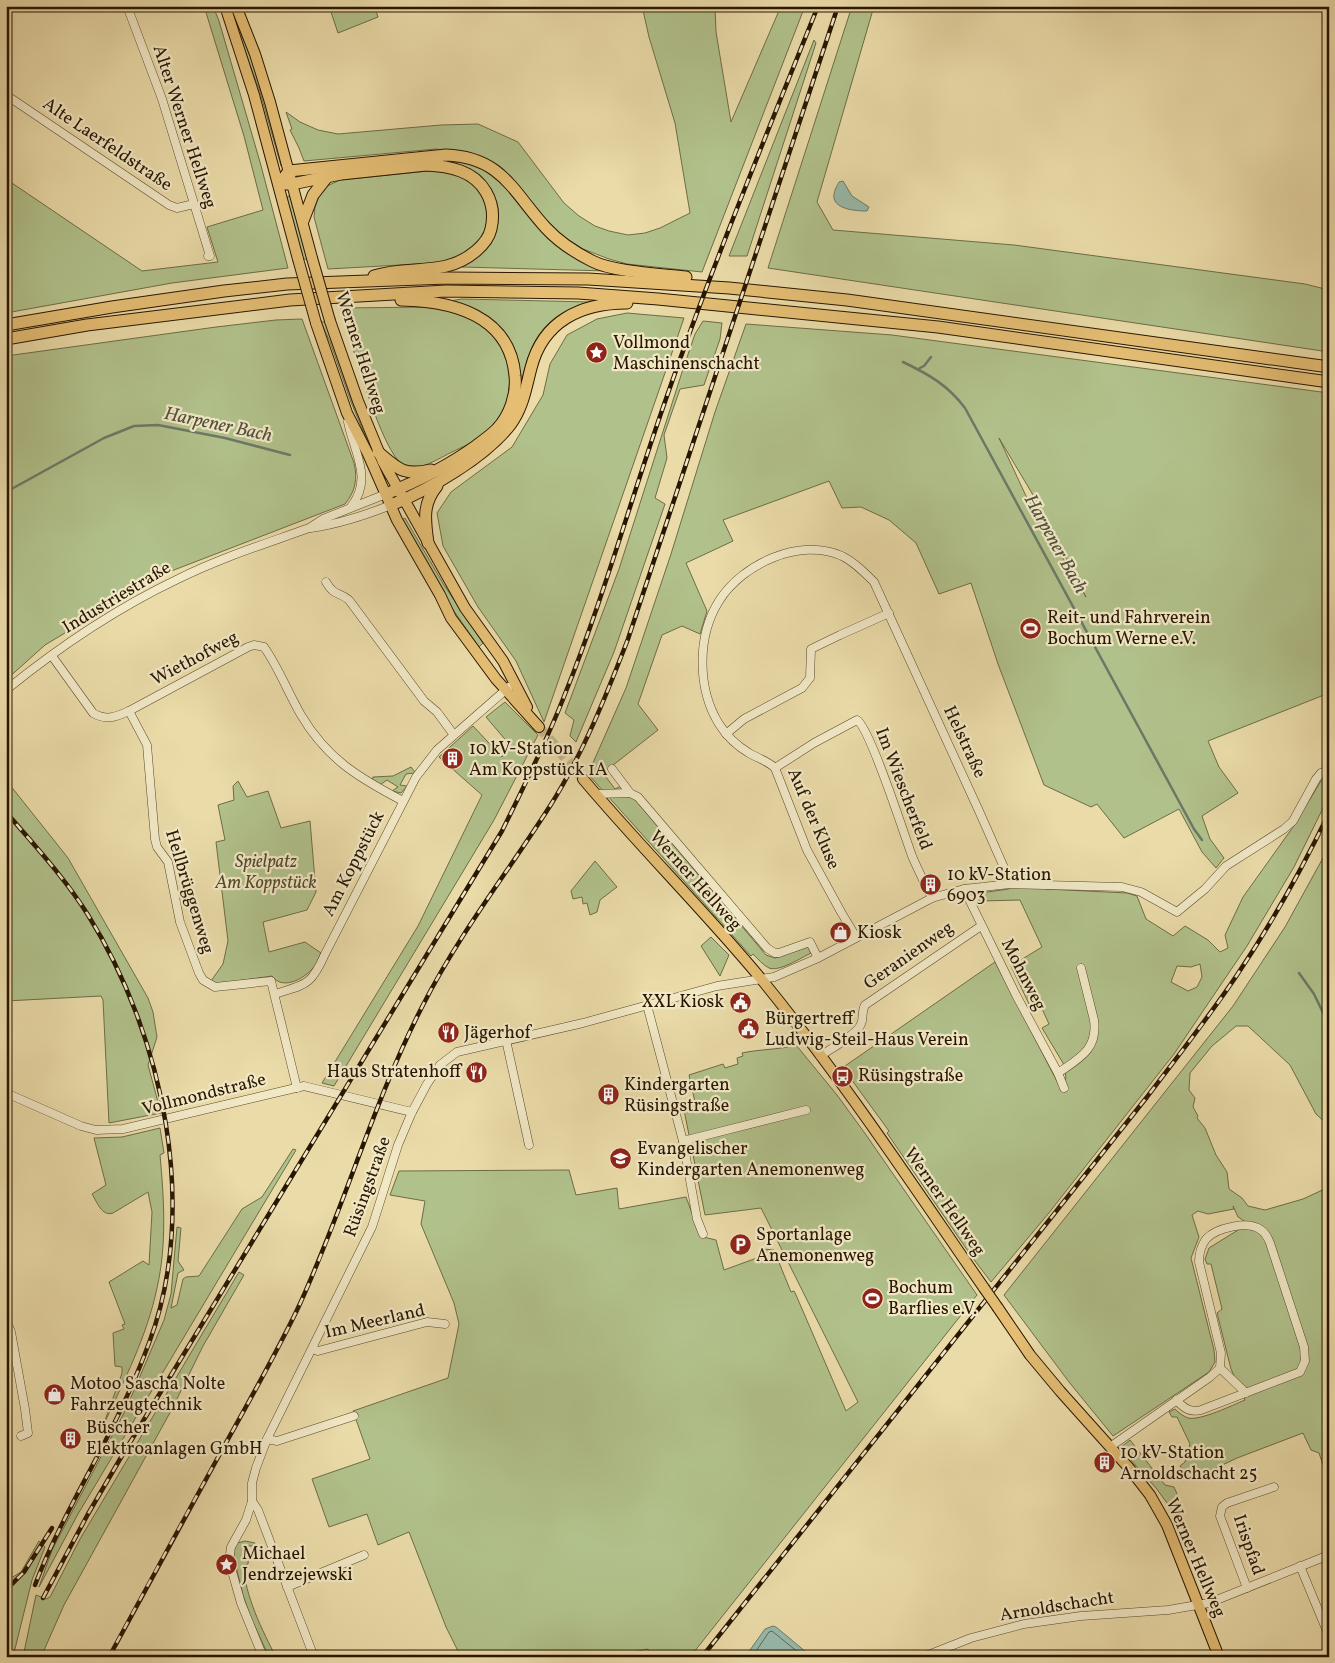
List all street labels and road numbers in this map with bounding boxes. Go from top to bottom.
street label: Alter Werner Hellweg [146,42,222,212]
street label: Alte Laerfeldstraße [37,92,177,198]
street label: Werner Hellweg [328,289,392,417]
street label: Industriestraße [58,556,176,640]
street label: Wiethofweg [147,625,243,693]
street label: Helstraße [936,702,992,782]
street label: Im Wiescherfeld [868,724,938,854]
street label: Auf der Kluse [780,764,846,874]
street label: Am Koppstück [317,807,391,921]
street label: Werner Hellweg [643,825,747,937]
street label: Hellbrüggenweg [158,827,220,957]
street label: Geranienweg [859,916,959,996]
street label: Mohnweg [994,935,1052,1015]
street label: Vollmondstraße [139,1068,269,1122]
street label: Rüsingstraße [338,1133,398,1241]
street label: Werner Hellweg [897,1143,991,1261]
street label: Im Meerland [322,1298,428,1346]
street label: Werner Hellweg [1159,1494,1231,1622]
street label: Irispfad [1226,1511,1270,1579]
street label: Arnoldschacht [998,1586,1116,1628]

